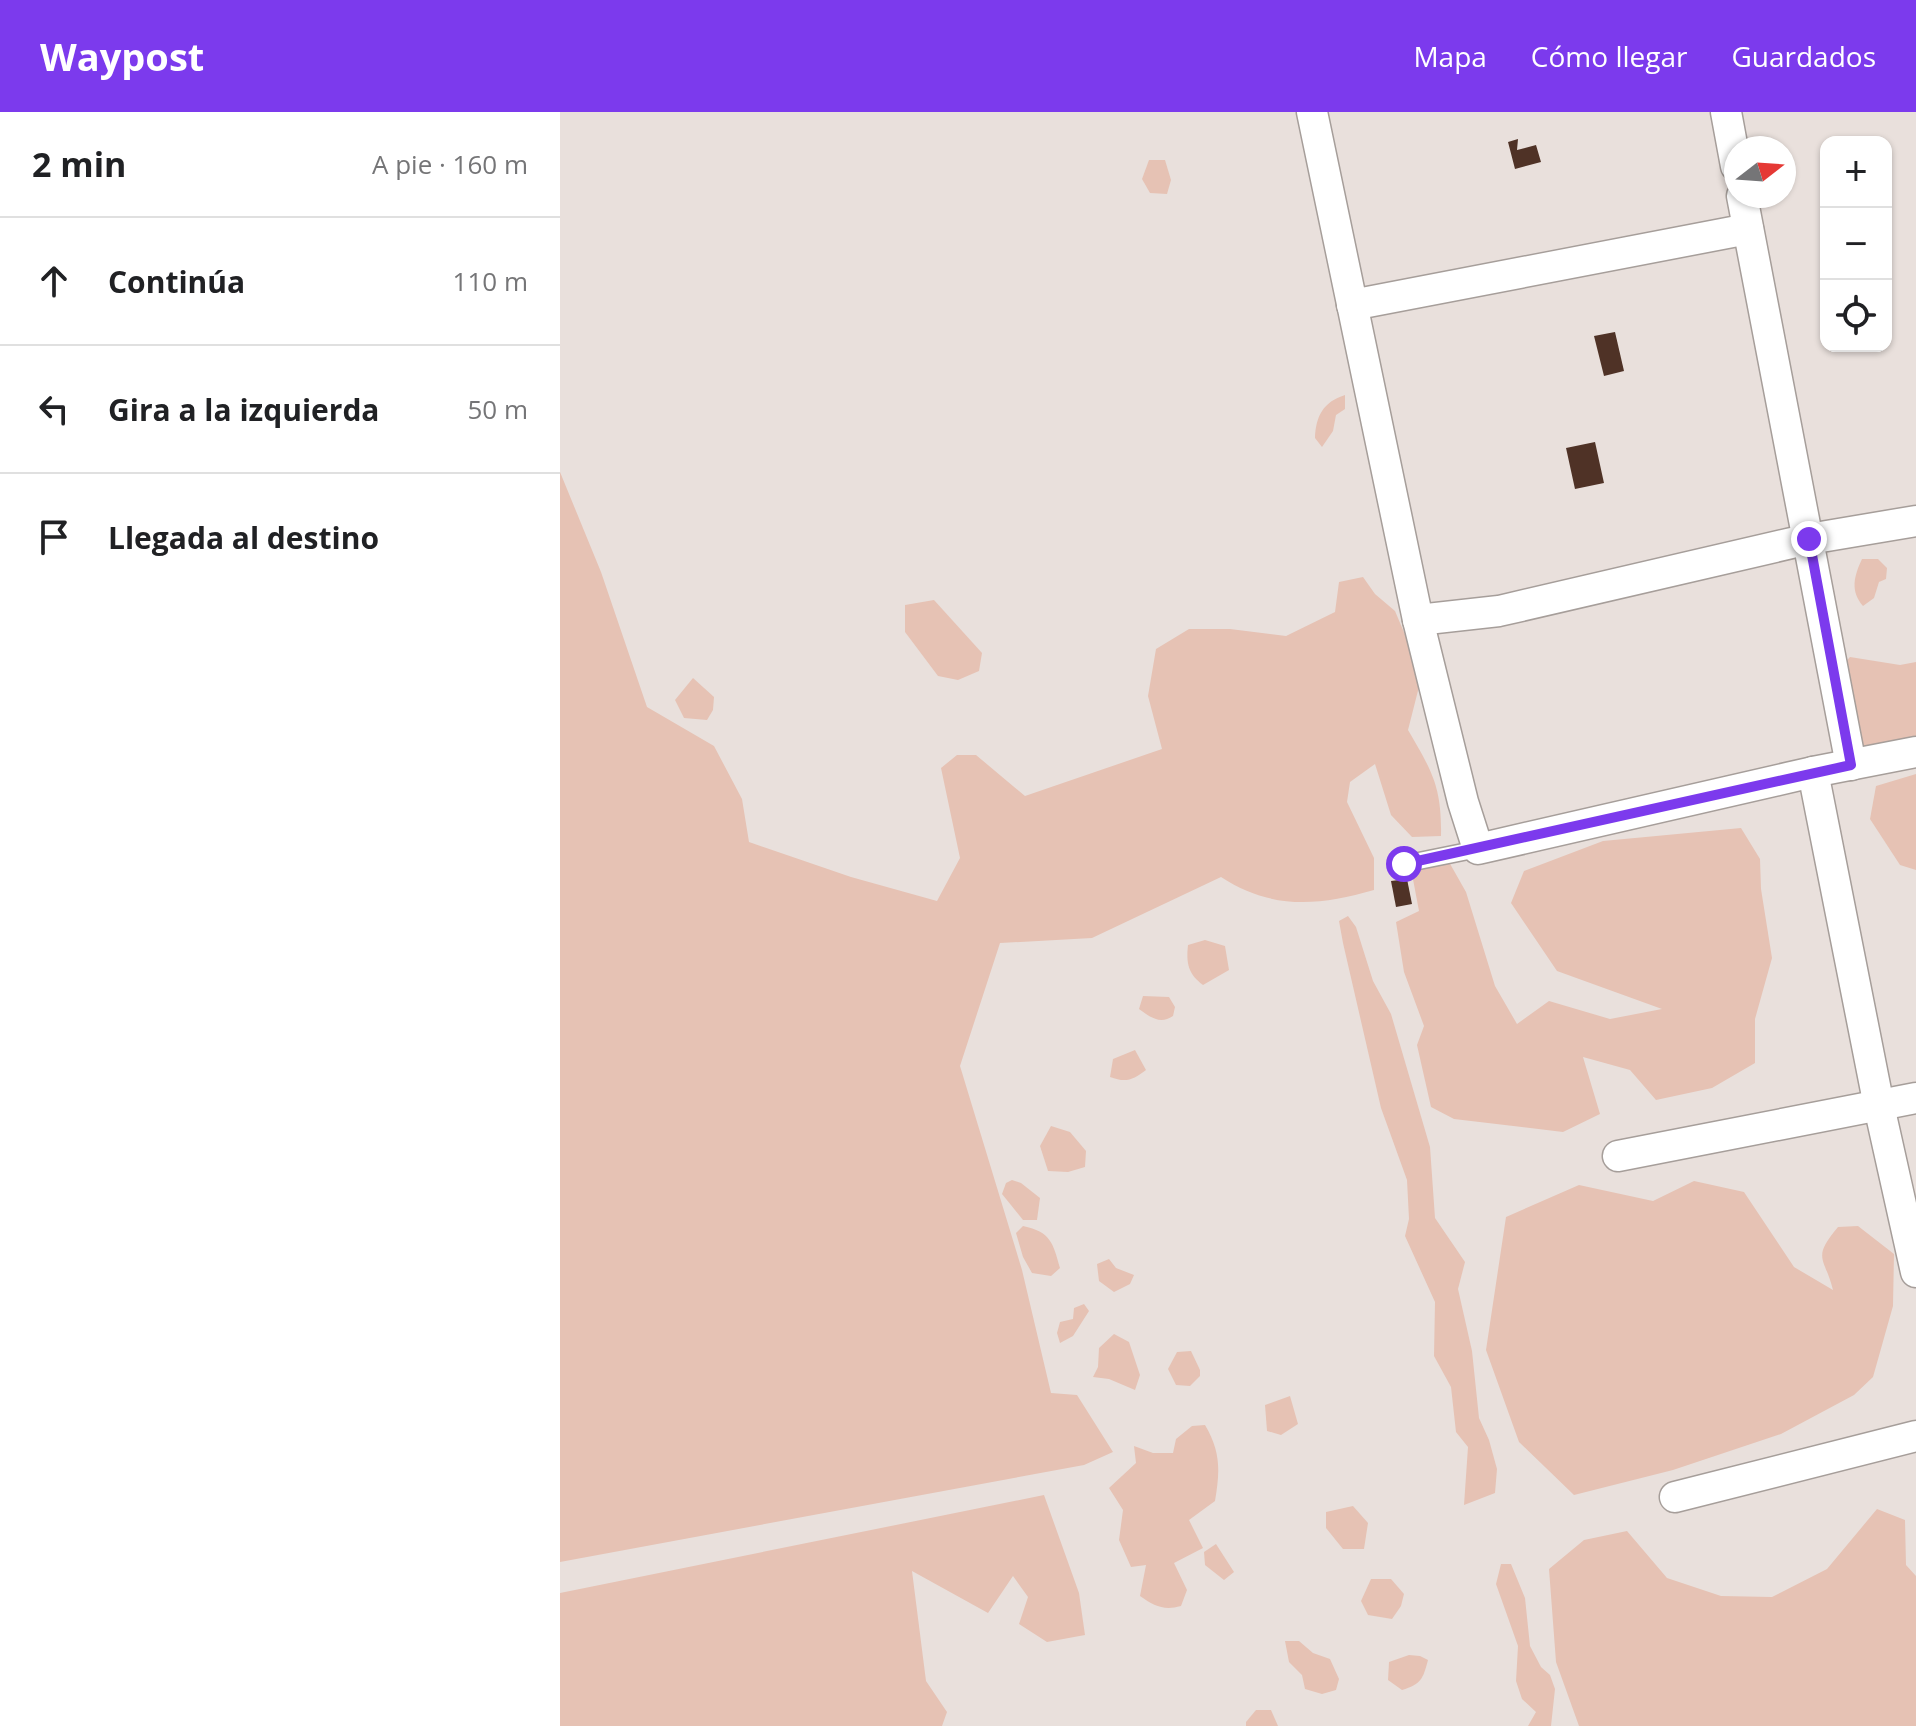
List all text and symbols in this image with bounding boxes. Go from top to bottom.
text: Waypost [40,30,204,82]
text: Mapa [1413,37,1487,75]
text: Cómo llegar [1531,37,1687,75]
text: Guardados [1731,37,1876,75]
north arrow [1724,136,1796,208]
map controls [1820,136,1892,352]
button: + [1820,136,1892,208]
text: 2 min [32,141,126,187]
text: A pie · 160 m [372,146,528,182]
button: − [1820,208,1892,280]
icon: ahead [32,259,76,303]
text: Continúa [108,261,245,302]
text: 110 m [453,263,528,299]
button: locate [1820,280,1892,352]
icon: left [32,387,76,431]
text: Gira a la izquierda [108,389,380,430]
text: 50 m [467,391,528,427]
icon: arrive [32,515,76,559]
text: Llegada al destino [108,517,379,558]
route end [1791,521,1827,557]
route start [1386,846,1422,882]

